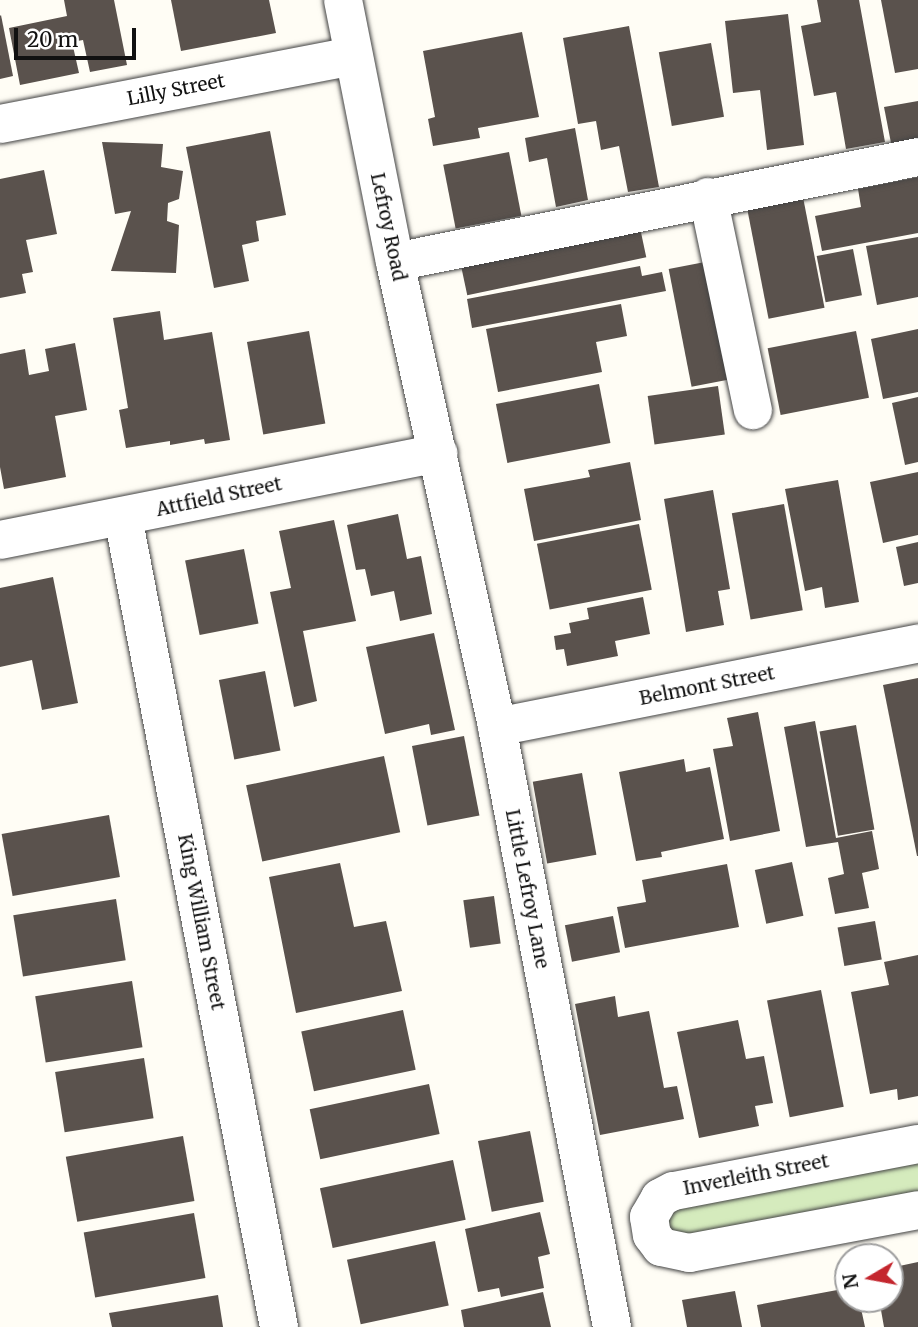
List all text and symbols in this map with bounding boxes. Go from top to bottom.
scale bar [18,14,140,58]
text: 20 m [27,26,78,53]
street label: Lilly Street [125,69,227,111]
street label: Lefroy Road [365,171,411,283]
street label: Attfield Street [154,473,284,521]
street label: Belmont Street [637,662,777,710]
street label: Little Lefroy Lane [500,807,554,971]
street label: King William Street [173,832,229,1012]
street label: Inverleith Street [681,1150,831,1200]
north arrow [834,1243,904,1313]
text: N [837,1272,863,1291]

